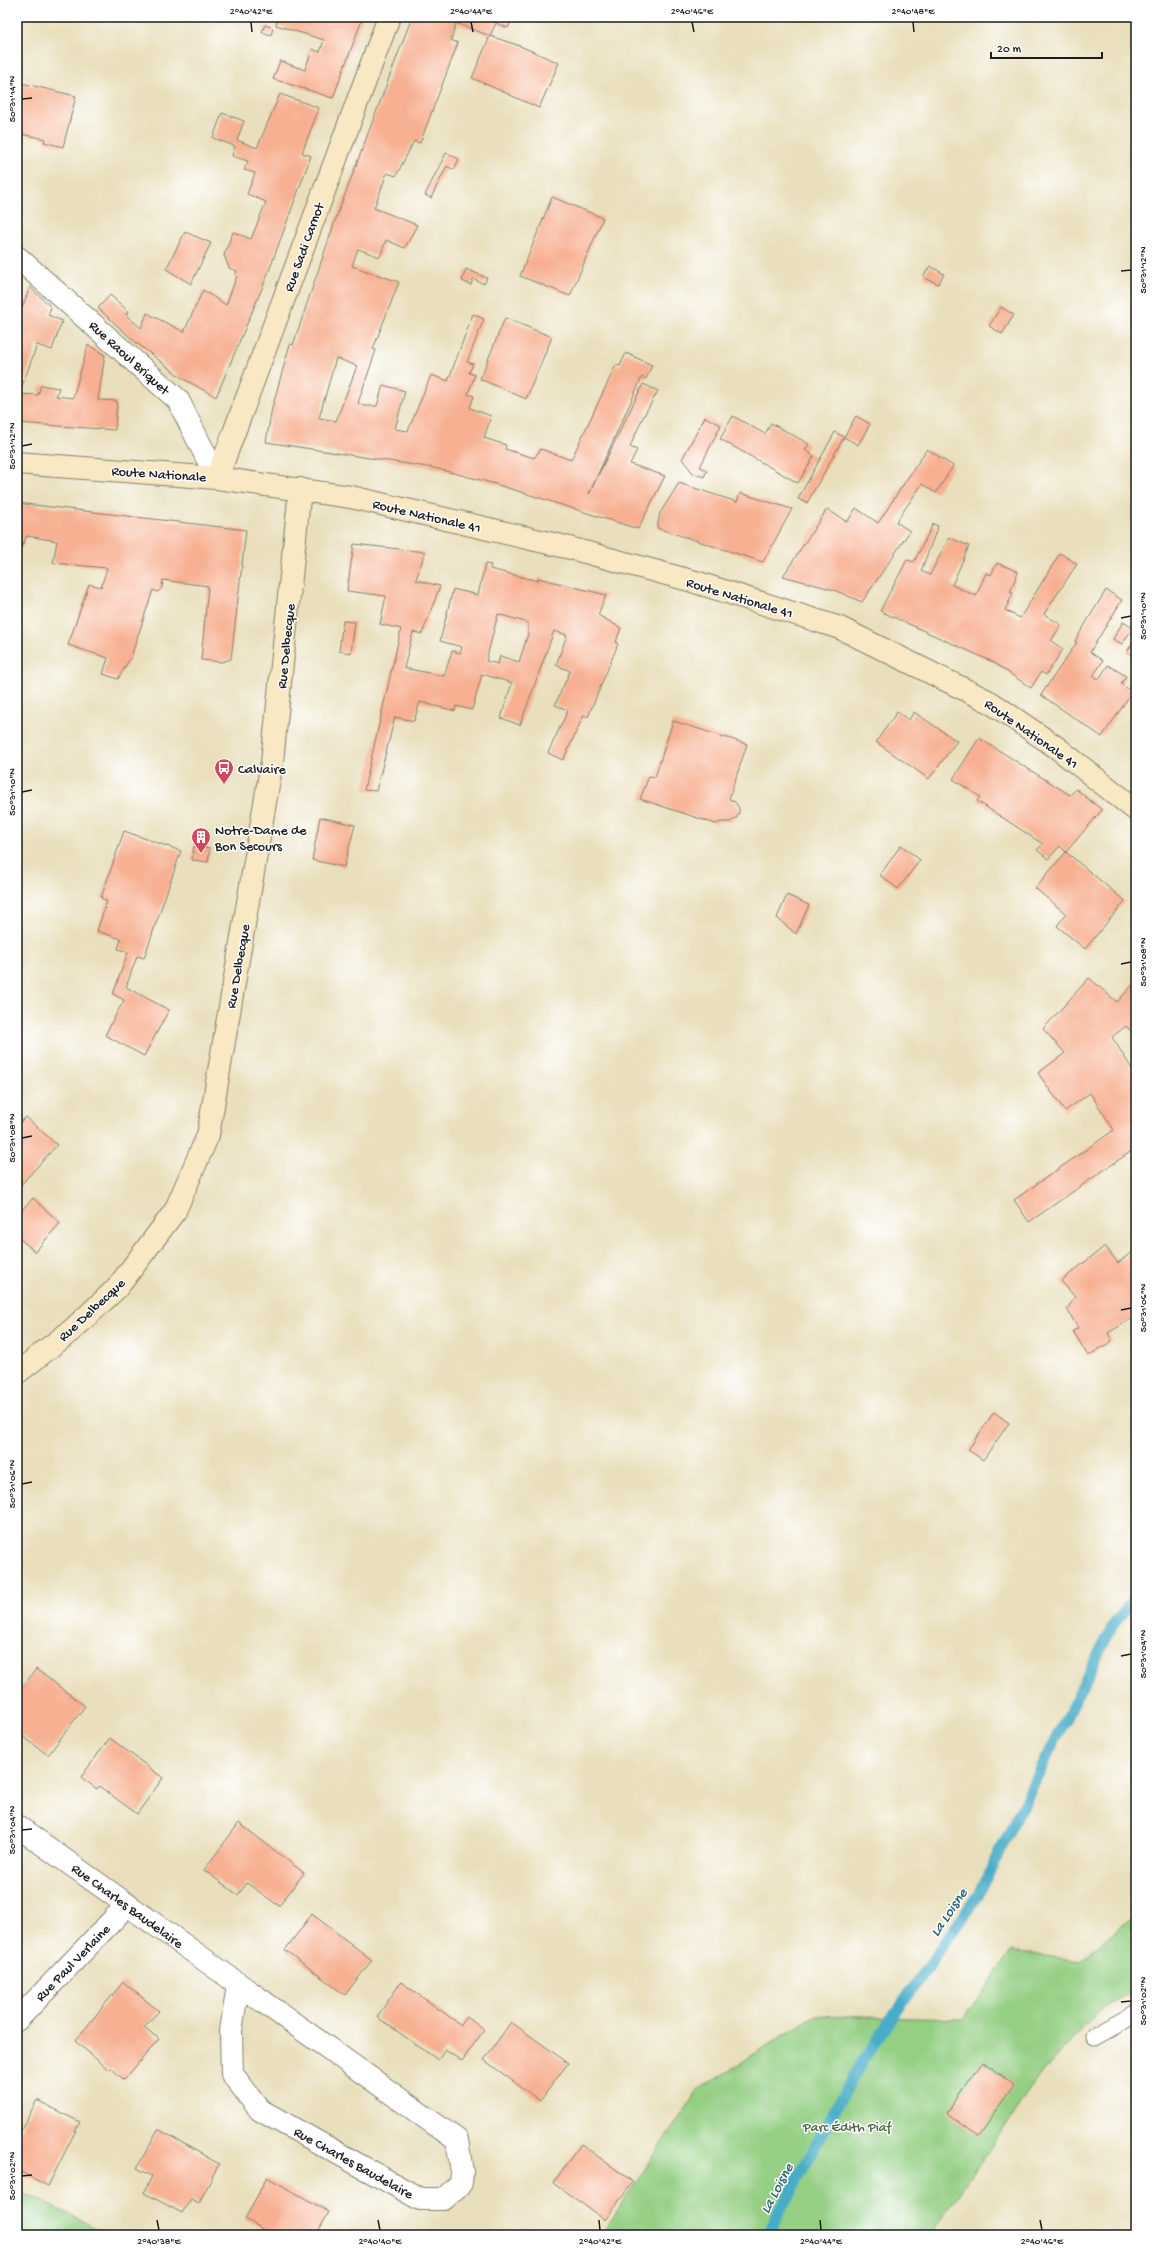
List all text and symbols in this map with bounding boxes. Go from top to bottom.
text: 2°40'42"E [230,6,273,18]
text: 2°40'44"E [450,6,493,18]
text: 2°40'46"E [671,6,714,18]
text: 2°40'48"E [892,6,935,18]
scale bar [991,34,1102,60]
text: 20 m [997,43,1022,57]
text: 50°31'14"N [7,75,19,122]
street label: Rue Sadi Carnot [281,200,330,295]
text: 50°31'12"N [1138,246,1150,293]
street label: Rue Raoul Briquet [84,318,173,400]
text: 50°31'12"N [7,422,19,469]
street label: Route Nationale [111,464,208,487]
street label: Route Nationale 41 [371,497,482,538]
street label: Route Nationale 41 [684,575,795,624]
text: 50°31'10"N [1138,592,1150,640]
street label: Rue Delbecque [275,602,300,690]
street label: Route Nationale 41 [980,696,1081,774]
bus stop icon: Calvaire [213,757,235,785]
place label: Calvaire [238,762,286,779]
text: 50°31'10"N [7,768,19,816]
place label: Notre-Dame de Bon Secours [214,823,307,856]
building icon: Notre-Dame de Bon Secours [190,826,212,854]
street label: Rue Delbecque [224,922,255,1010]
text: 50°31'08"N [1138,937,1150,987]
text: 50°31'08"N [7,1113,19,1163]
street label: Rue Delbecque [56,1275,130,1346]
text: 50°31'06"N [1138,1283,1150,1332]
text: 50°31'06"N [7,1459,19,1508]
text: 50°31'04"N [1138,1629,1150,1678]
text: 50°31'04"N [7,1805,19,1854]
street label: Rue Charles Baudelaire [67,1861,186,1954]
water label: La Loisne [927,1885,973,1941]
street label: Rue Paul Verlaine [33,1921,115,2006]
text: 50°31'02"N [1138,1976,1150,2025]
park label: Parc Édith Piaf [802,2120,893,2137]
street label: Rue Charles Baudelaire [290,2124,416,2204]
text: 50°31'02"N [7,2151,19,2200]
water label: La Loisne [757,2160,799,2217]
text: 2°40'38"E [137,2236,181,2248]
text: 2°40'40"E [358,2236,402,2248]
text: 2°40'42"E [579,2236,622,2248]
text: 2°40'44"E [800,2236,843,2248]
text: 2°40'46"E [1021,2236,1064,2248]

